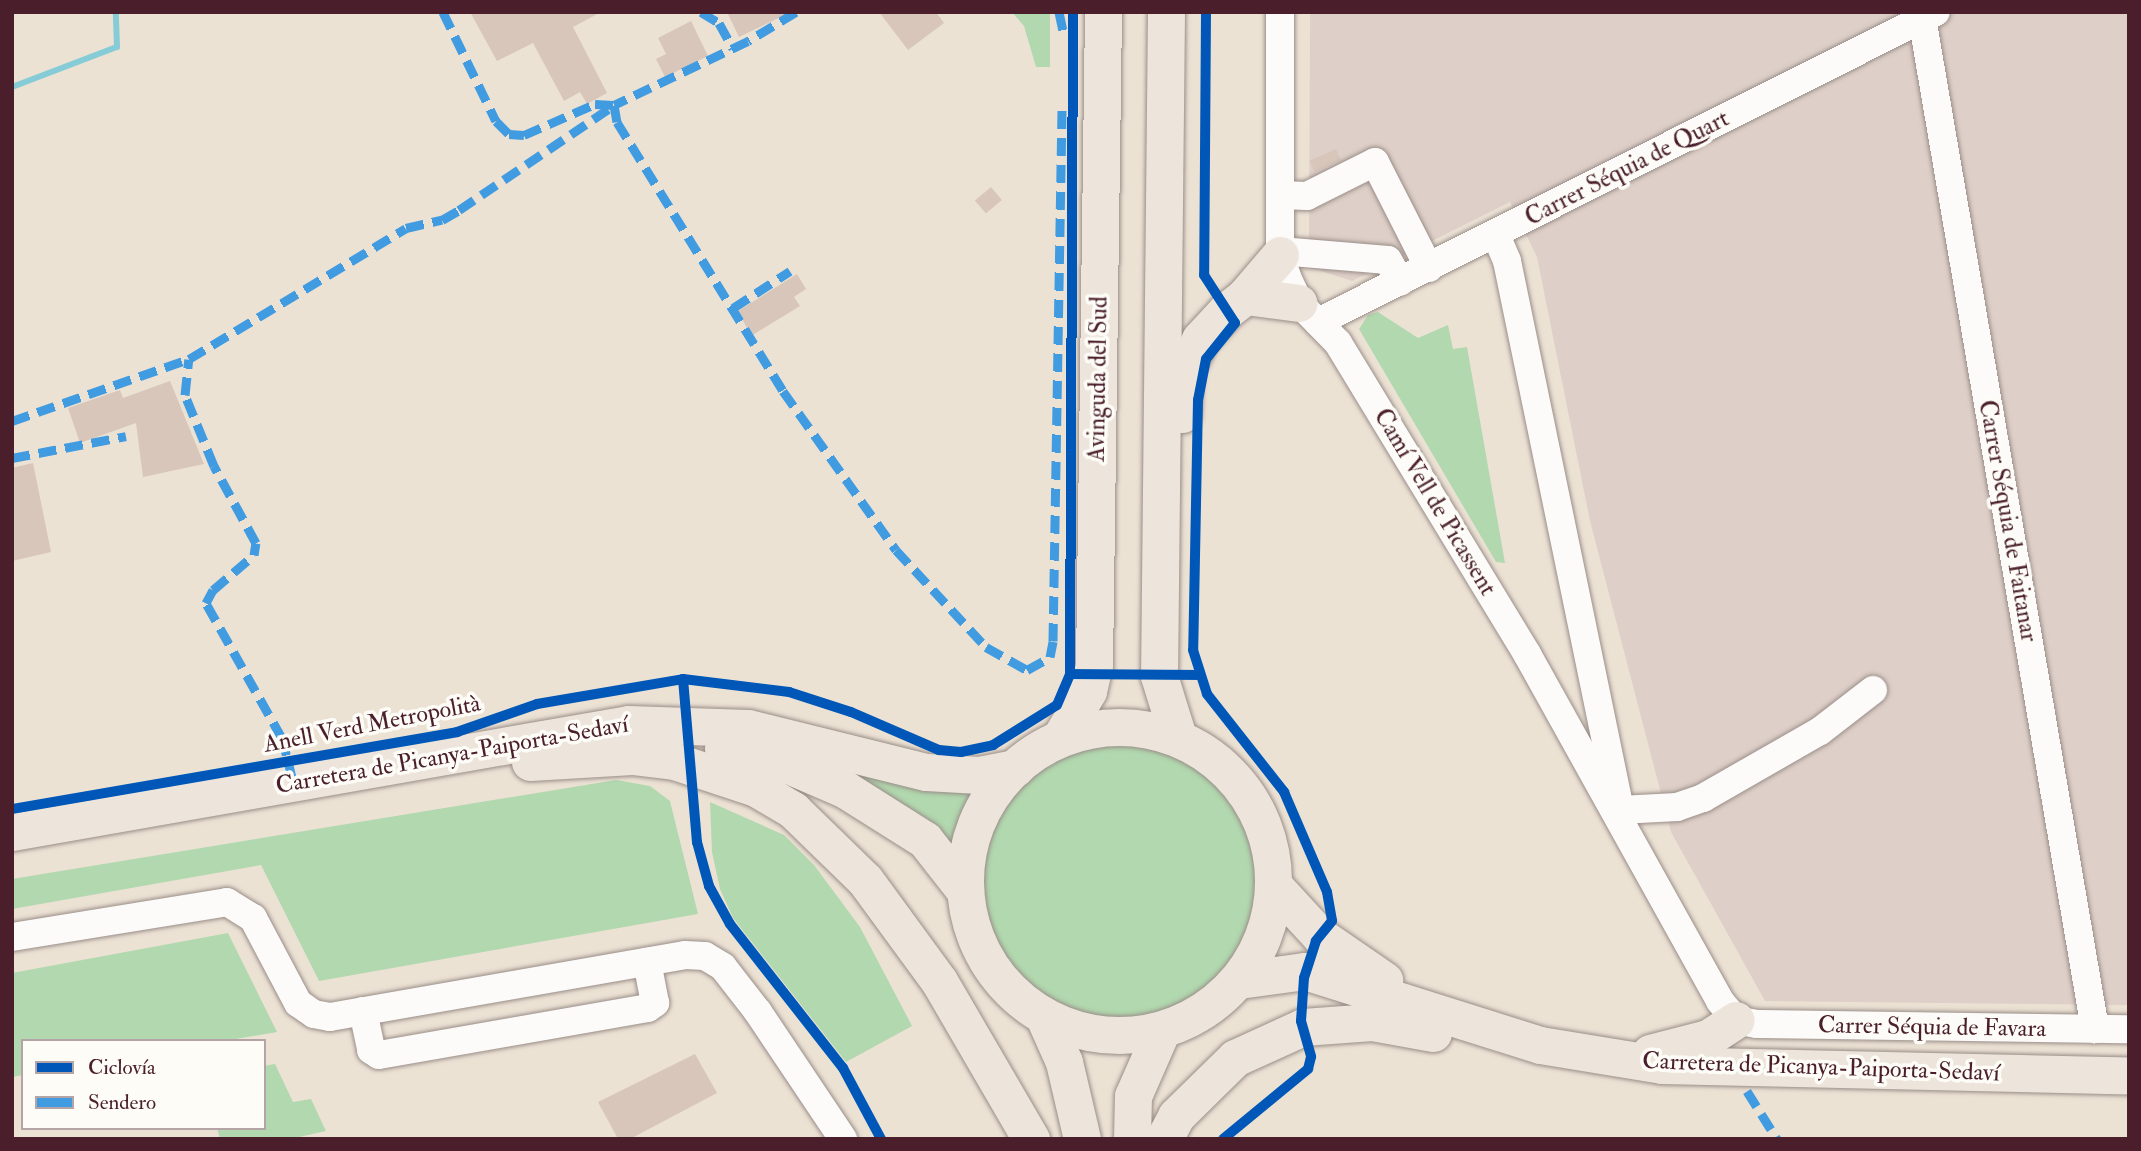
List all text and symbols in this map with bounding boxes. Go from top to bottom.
street label: Carrer Séquia de Quart [1520,104,1734,232]
street label: Avinguda del Sud [1082,296,1114,462]
street label: Carrer Séquia de Faitanar [1973,398,2043,644]
street label: Camí Vell de Picassent [1368,403,1502,601]
street label: Anell Verd Metropolità [261,689,483,759]
street label: Carretera de Picanya-Paiporta-Sedaví [273,710,631,800]
street label: Carrer Séquia de Favara [1818,1011,2046,1043]
legend [21,1039,266,1130]
street label: Carretera de Picanya-Paiporta-Sedaví [1642,1046,2000,1088]
text: Ciclovía [88,1054,156,1081]
text: Sendero [88,1089,156,1116]

